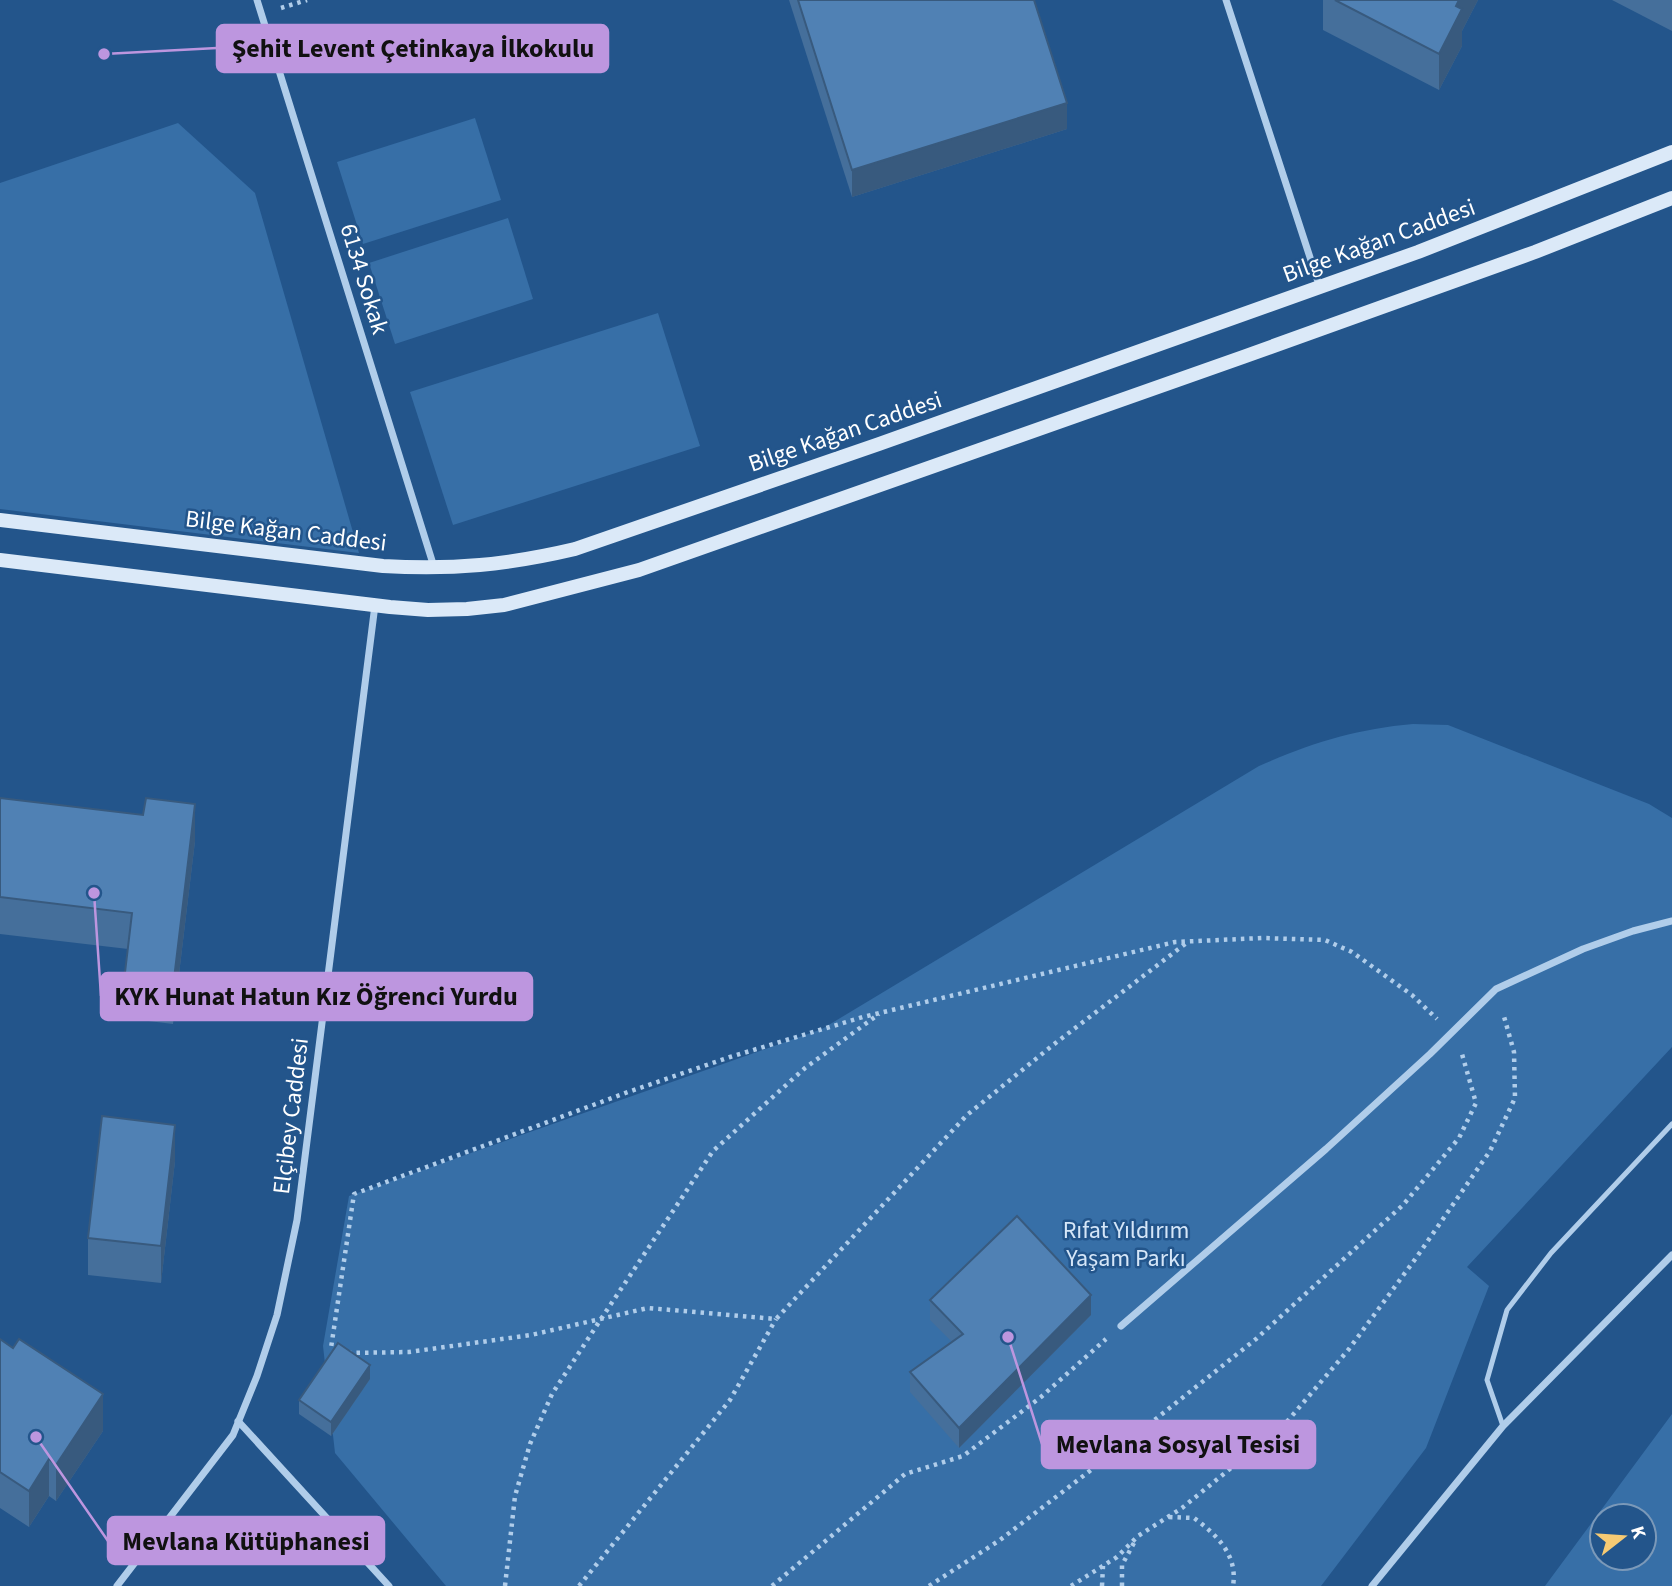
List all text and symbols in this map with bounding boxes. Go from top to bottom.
callout: Şehit Levent Çetinkaya İlkokulu [217,25,608,72]
text: Şehit Levent Çetinkaya İlkokulu [232,30,594,67]
street label: Bilge Kağan Caddesi [1278,190,1480,292]
street label: 6134 Sokak [331,219,397,339]
street label: Bilge Kağan Caddesi [744,382,946,482]
street label: Bilge Kağan Caddesi [183,501,389,561]
callout: KYK Hunat Hatun Kız Öğrenci Yurdu [101,973,532,1020]
text: KYK Hunat Hatun Kız Öğrenci Yurdu [114,978,518,1015]
street label: Elçibey Caddesi [264,1036,318,1196]
park label: Rıfat Yıldırım Yaşam Parkı [1063,1213,1189,1276]
callout: Mevlana Sosyal Tesisi [1042,1421,1315,1468]
text: Mevlana Sosyal Tesisi [1056,1426,1300,1463]
north arrow [1588,1502,1658,1572]
callout: Mevlana Kütüphanesi [108,1517,384,1564]
text: Mevlana Kütüphanesi [122,1523,370,1560]
text: K [1623,1523,1653,1542]

